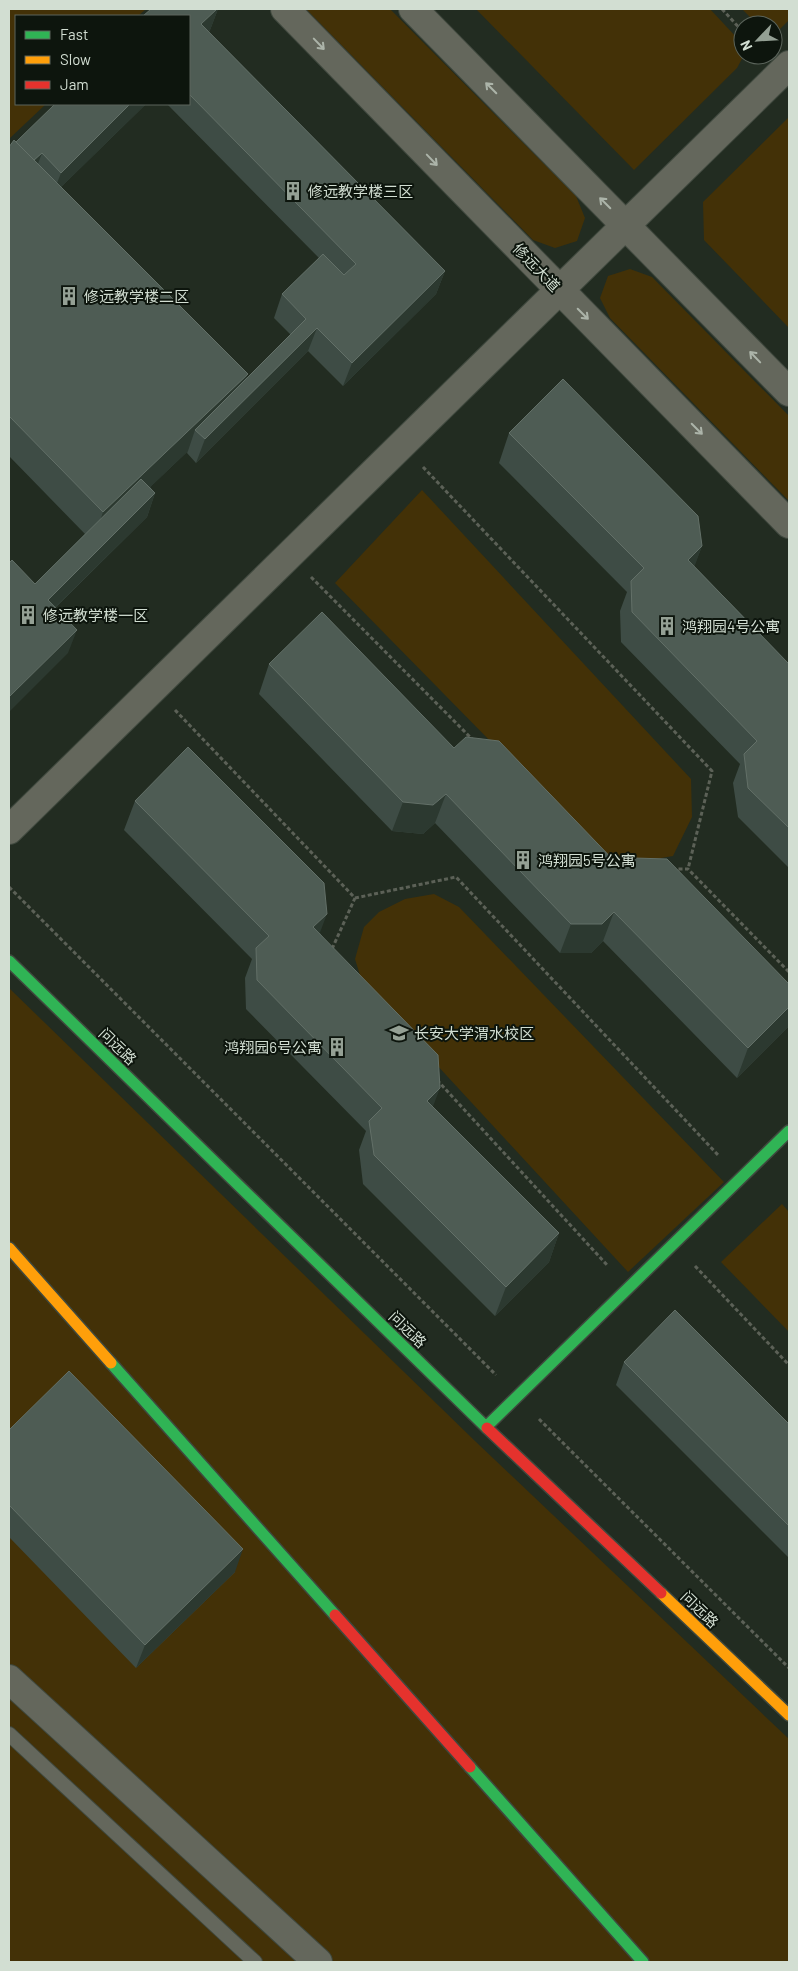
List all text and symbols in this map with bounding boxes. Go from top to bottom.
legend [15,15,190,105]
north arrow [733,15,783,65]
text: Fast [60,25,88,43]
one-way arrow [313,37,325,50]
text: N [736,38,755,54]
text: Slow [60,50,91,68]
text: Jam [60,75,89,93]
one-way arrow [485,81,497,94]
one-way arrow [426,154,438,166]
building icon: 修远教学楼三区 [282,180,304,202]
place label: 修远教学楼三区 [308,182,413,200]
one-way arrow [599,197,611,210]
street label: 修远大道 [510,239,564,295]
building icon: 修远教学楼二区 [58,285,80,307]
place label: 修远教学楼二区 [84,287,189,305]
one-way arrow [576,307,588,319]
one-way arrow [749,351,761,363]
one-way arrow [690,423,702,435]
building icon: 修远教学楼一区 [17,604,39,626]
place label: 修远教学楼一区 [43,606,148,624]
building icon: 鸿翔园4号公寓 [656,615,678,637]
place label: 鸿翔园4号公寓 [682,617,780,635]
building icon: 鸿翔园5号公寓 [512,849,534,871]
place label: 鸿翔园5号公寓 [538,851,636,869]
school or university icon: 长安大学渭水校区 [388,1022,410,1044]
street label: 问远路 [96,1024,140,1068]
place label: 长安大学渭水校区 [414,1024,534,1042]
building icon: 鸿翔园6号公寓 [326,1036,348,1058]
place label: 鸿翔园6号公寓 [224,1038,322,1056]
street label: 问远路 [386,1307,430,1351]
street label: 问远路 [678,1587,722,1631]

